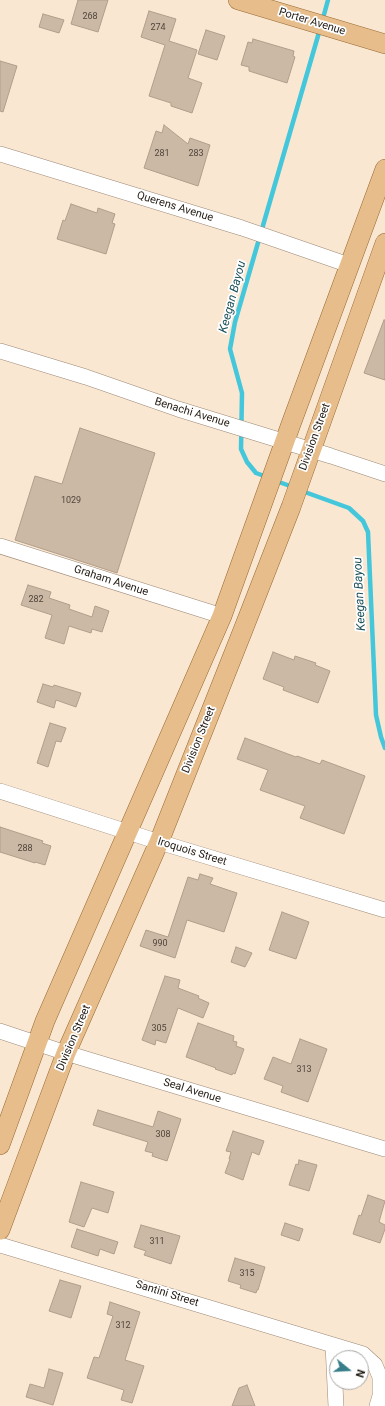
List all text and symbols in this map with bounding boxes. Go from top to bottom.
street label: Porter Avenue [277,6,347,38]
house number: 268 [82,12,98,22]
house number: 274 [150,23,166,33]
house number: 281 [154,149,170,159]
house number: 283 [188,149,204,159]
street label: Querens Avenue [135,189,215,225]
water label: Keegan Bayou [217,260,249,334]
street label: Benachi Avenue [153,395,231,431]
street label: Division Street [297,402,333,472]
house number: 1029 [61,496,81,506]
water label: Keegan Bayou [351,557,369,631]
street label: Graham Avenue [72,563,150,599]
house number: 282 [28,595,44,605]
street label: Division Street [180,705,218,775]
street label: Iroquois Street [156,835,228,869]
house number: 288 [17,844,33,854]
house number: 990 [152,939,168,949]
street label: Division Street [54,1003,94,1073]
house number: 305 [151,1024,167,1034]
house number: 313 [296,1065,312,1075]
street label: Seal Avenue [162,1076,222,1106]
house number: 308 [155,1130,171,1140]
house number: 311 [149,1237,165,1247]
house number: 315 [239,1269,255,1279]
street label: Santini Street [134,1278,200,1310]
house number: 312 [115,1321,131,1331]
north arrow [329,1350,369,1390]
text: N [353,1368,367,1379]

